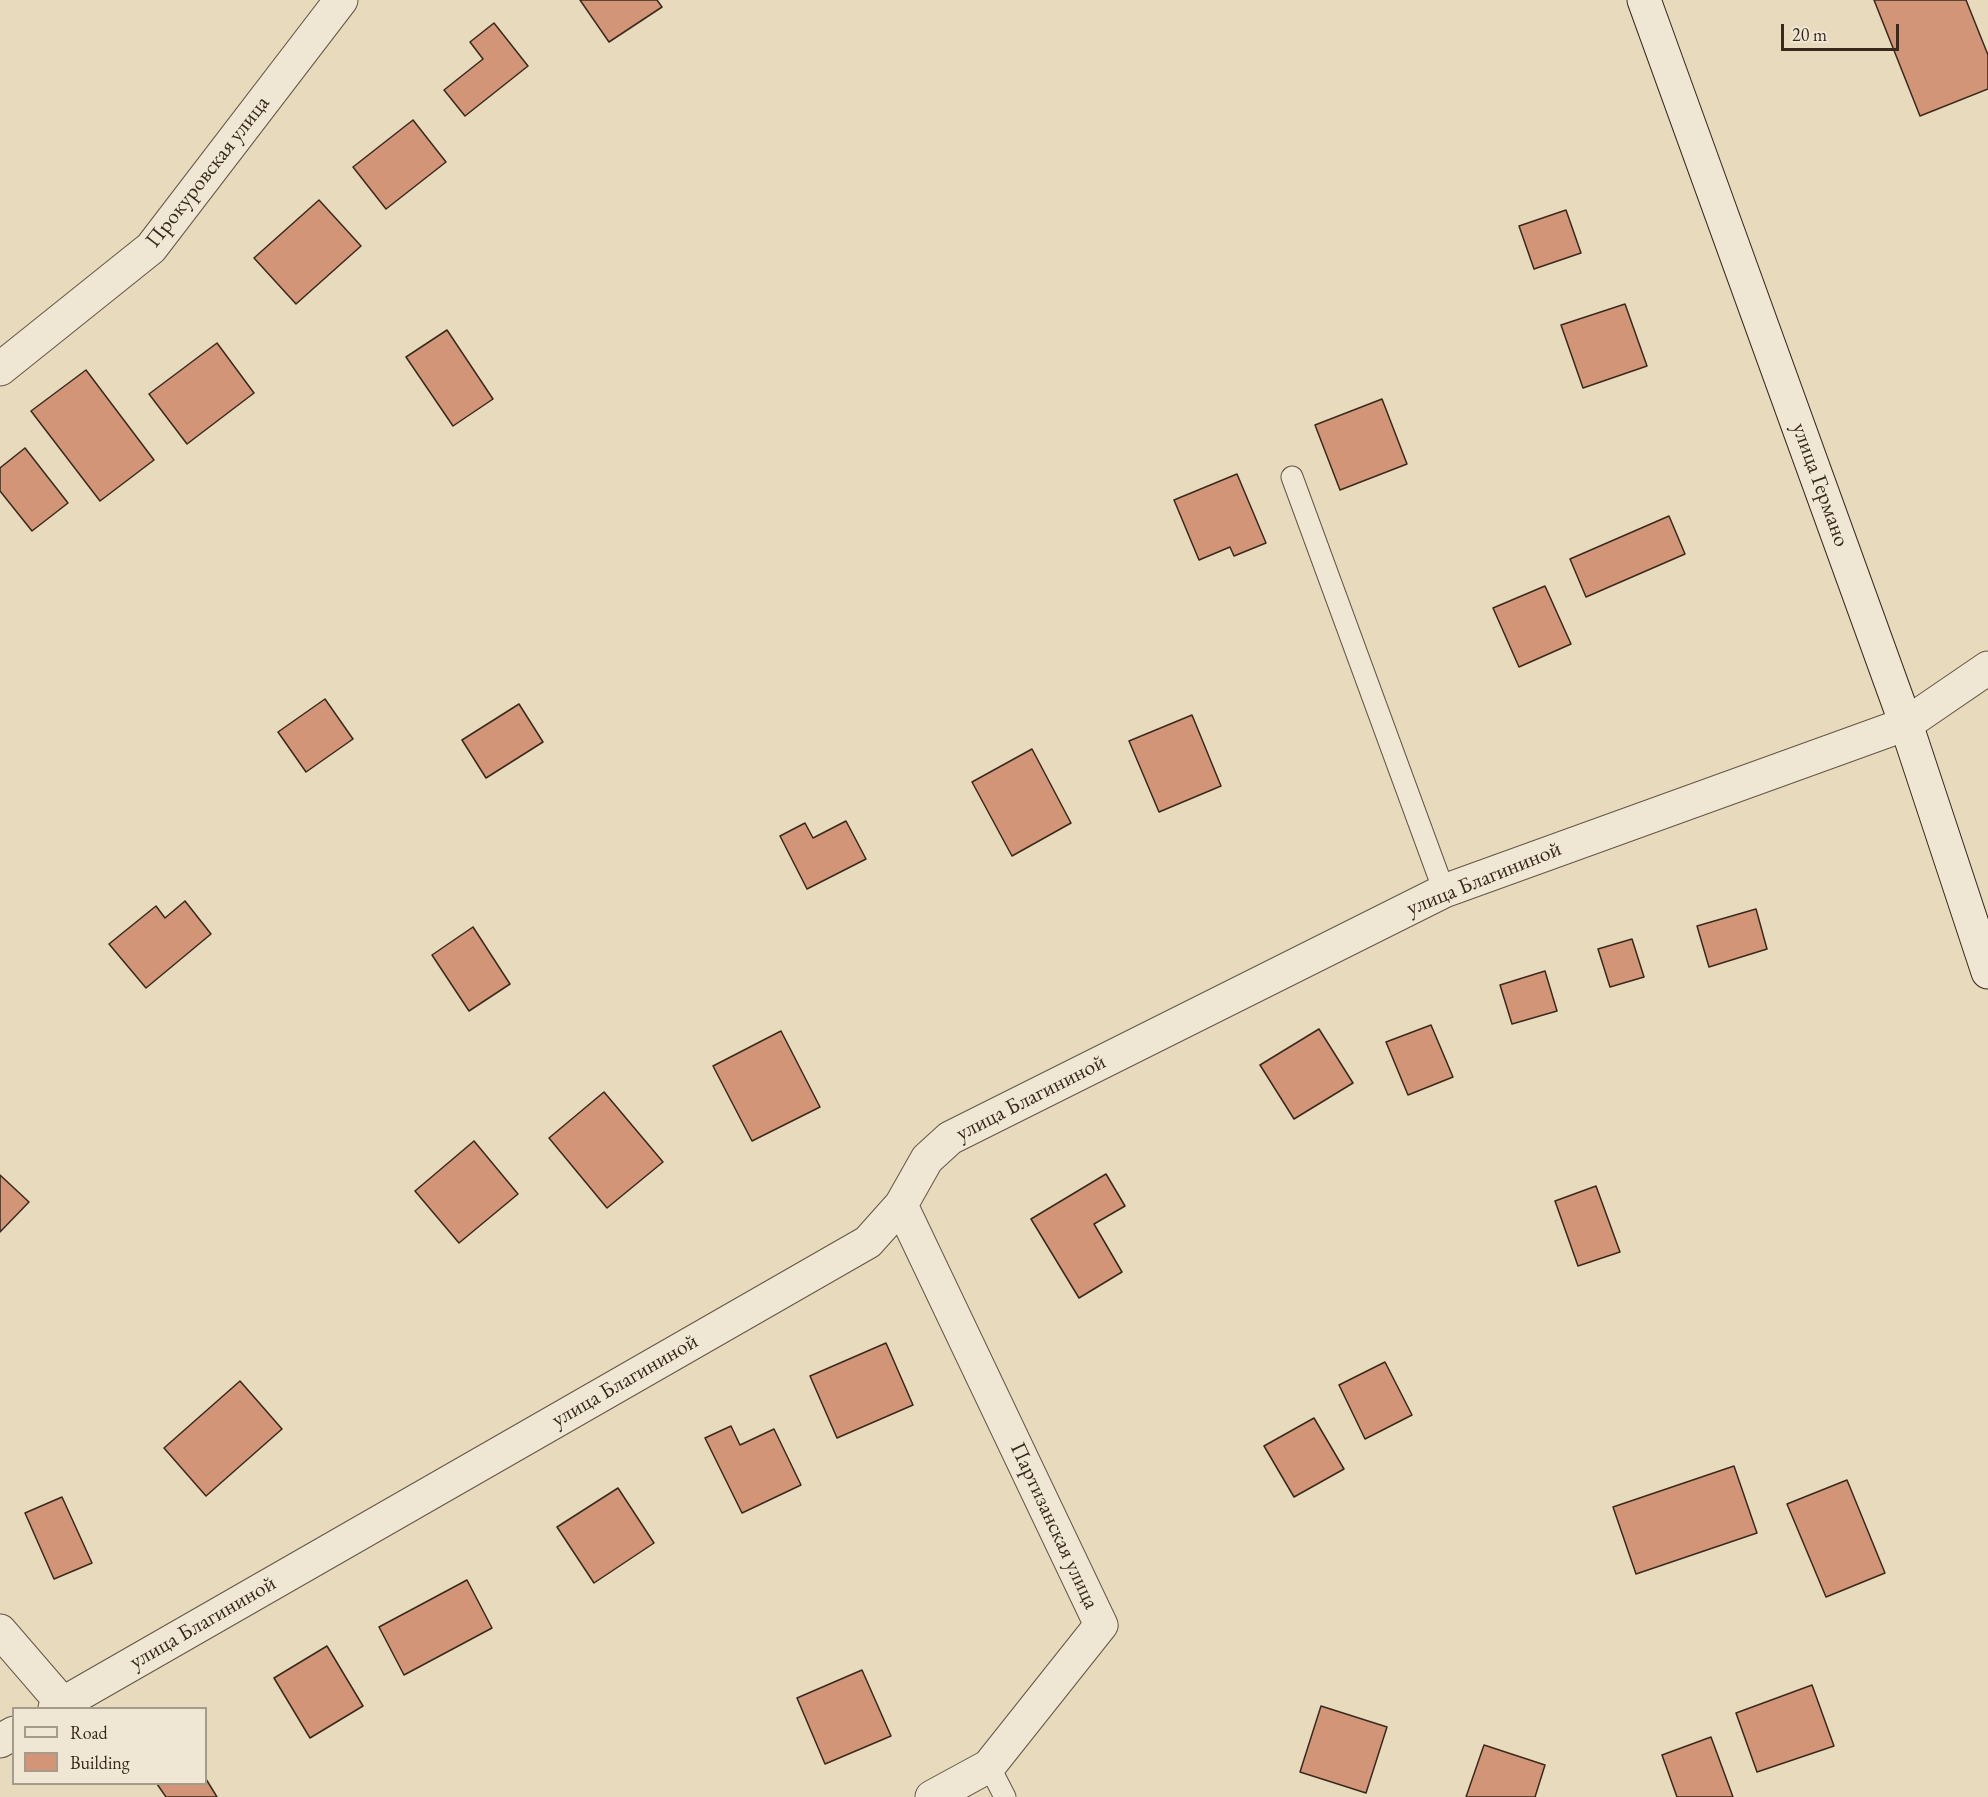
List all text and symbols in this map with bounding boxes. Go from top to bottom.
scale bar [1784,12,1902,50]
text: 20 m [1792,23,1827,46]
street label: Прокуровская улица [140,91,276,253]
street label: улица Германо [1785,419,1855,551]
street label: улица Благининой [1403,836,1565,922]
street label: улица Благининой [952,1049,1110,1147]
street label: улица Благининой [547,1328,703,1434]
street label: Партизанская улица [1004,1438,1104,1614]
street label: улица Благининой [125,1570,281,1676]
legend [12,1707,207,1785]
text: Road [70,1721,108,1744]
text: Building [70,1751,130,1774]

